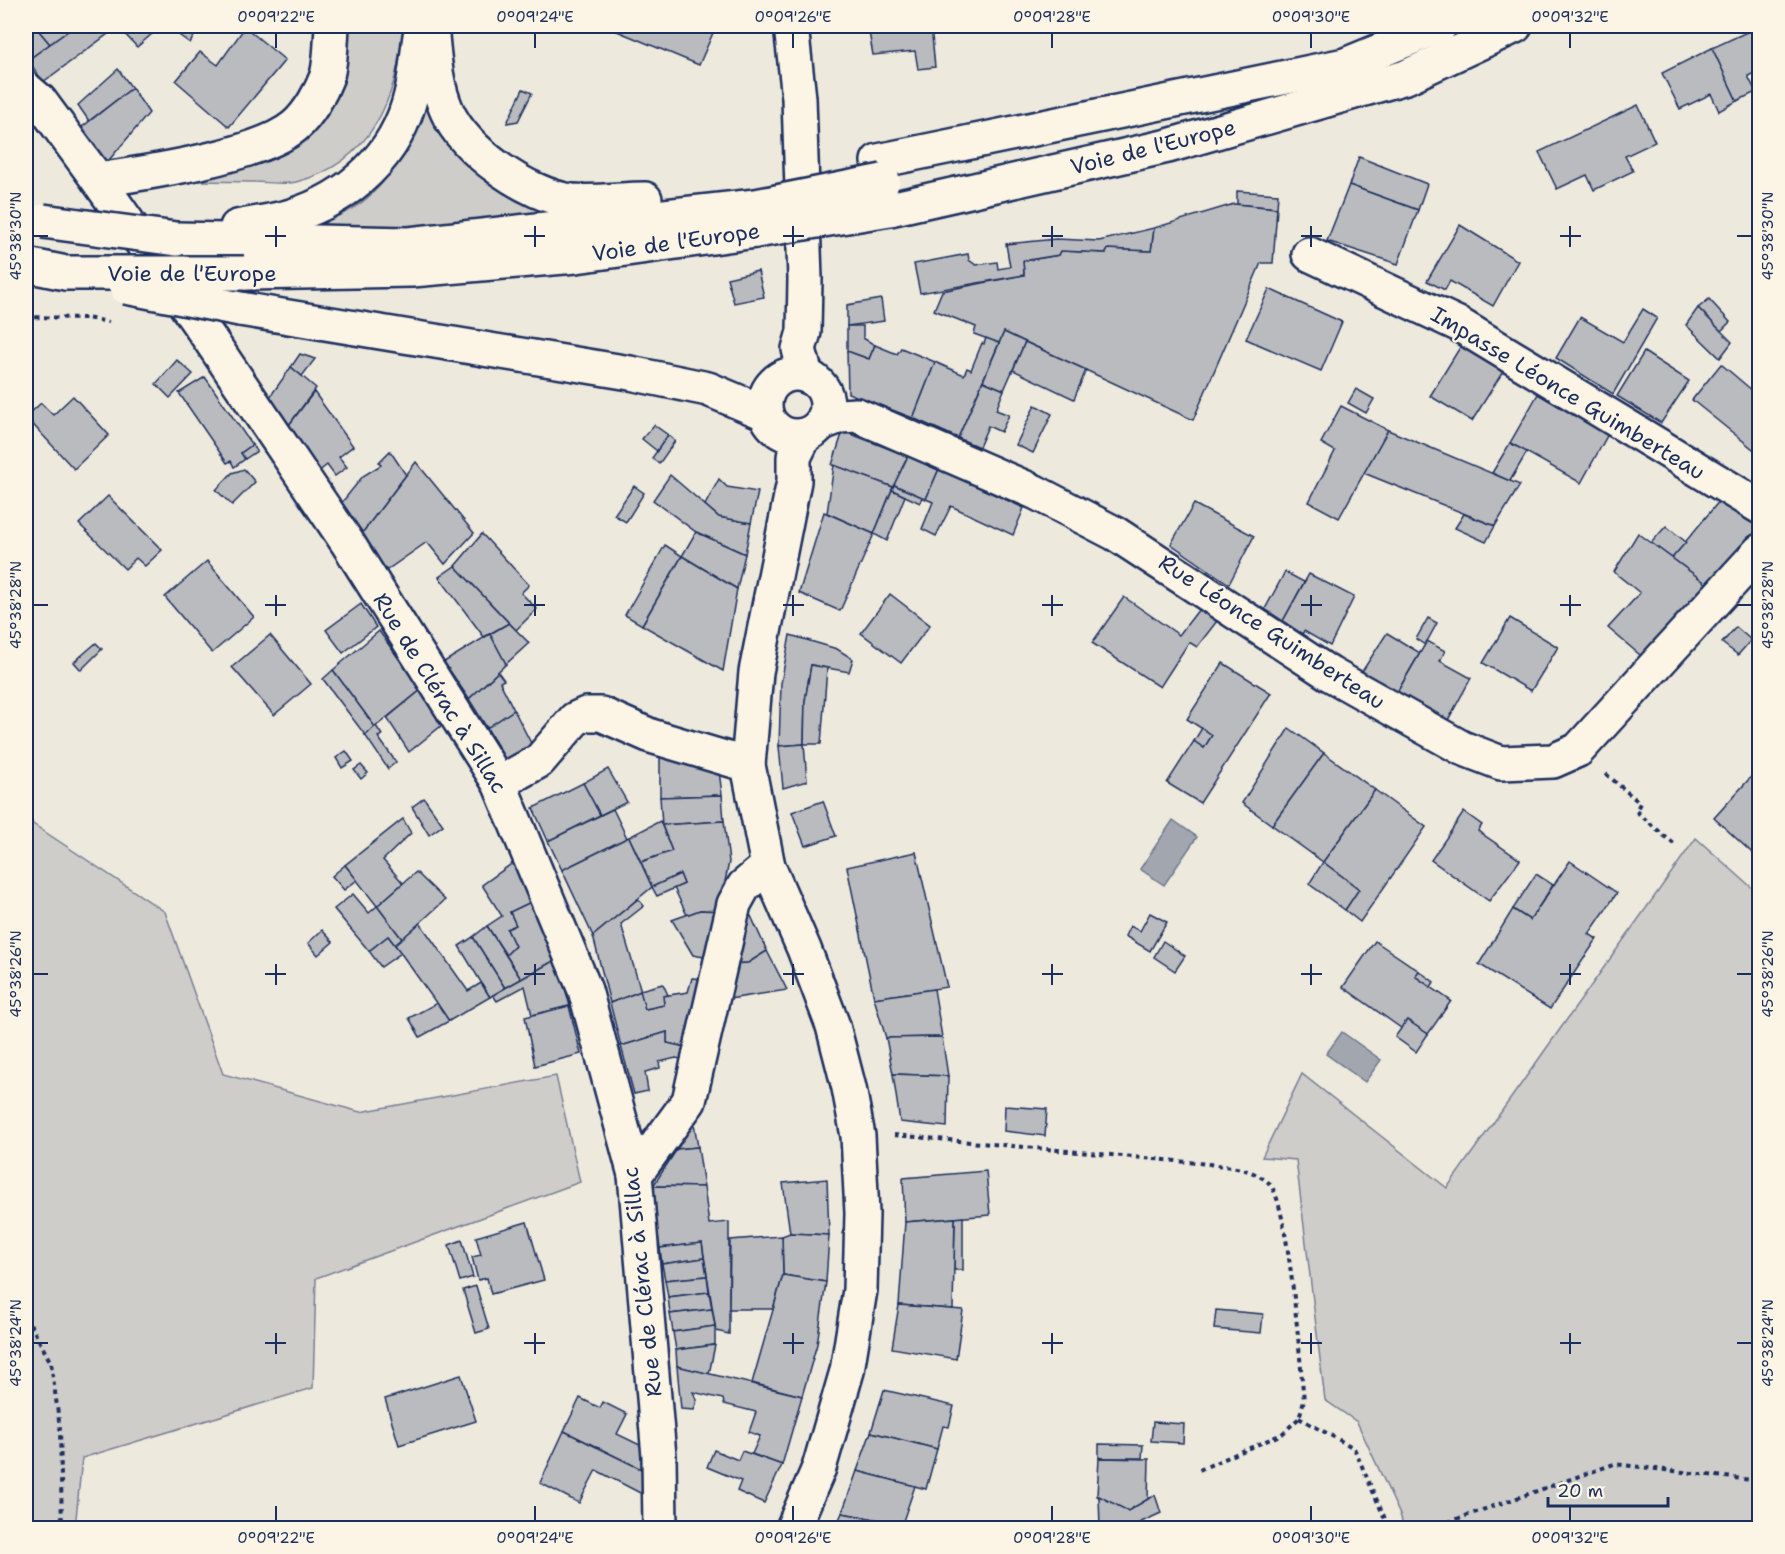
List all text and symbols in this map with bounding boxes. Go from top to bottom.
text: 0°09'22"E [237,7,315,27]
text: 0°09'24"E [496,7,574,27]
text: 0°09'26"E [754,7,832,27]
text: 0°09'28"E [1013,7,1091,27]
text: 0°09'30"E [1272,7,1350,27]
text: 0°09'32"E [1531,7,1609,27]
street label: Voie de l'Europe [1067,112,1239,182]
text: 45°38'30"N [6,191,26,281]
text: 45°38'30"N [1758,191,1778,281]
street label: Voie de l'Europe [590,216,762,268]
street label: Voie de l'Europe [107,259,277,288]
street label: Impasse Léonce Guimberteau [1426,300,1710,486]
street label: Rue Léonce Guimberteau [1153,548,1391,716]
text: 45°38'28"N [6,561,26,649]
text: 45°38'28"N [1758,561,1778,649]
street label: Rue de Clérac à Sillac [366,587,514,799]
text: 45°38'26"N [6,930,26,1018]
text: 45°38'26"N [1758,930,1778,1018]
street label: Rue de Clérac à Sillac [616,1166,668,1398]
text: 45°38'24"N [6,1299,26,1387]
text: 45°38'24"N [1758,1299,1778,1387]
scale bar [1548,1470,1668,1508]
text: 20 m [1557,1479,1603,1503]
text: 0°09'22"E [237,1528,315,1548]
text: 0°09'24"E [496,1528,574,1548]
text: 0°09'26"E [754,1528,832,1548]
text: 0°09'28"E [1013,1528,1091,1548]
text: 0°09'30"E [1272,1528,1350,1548]
text: 0°09'32"E [1531,1528,1609,1548]

